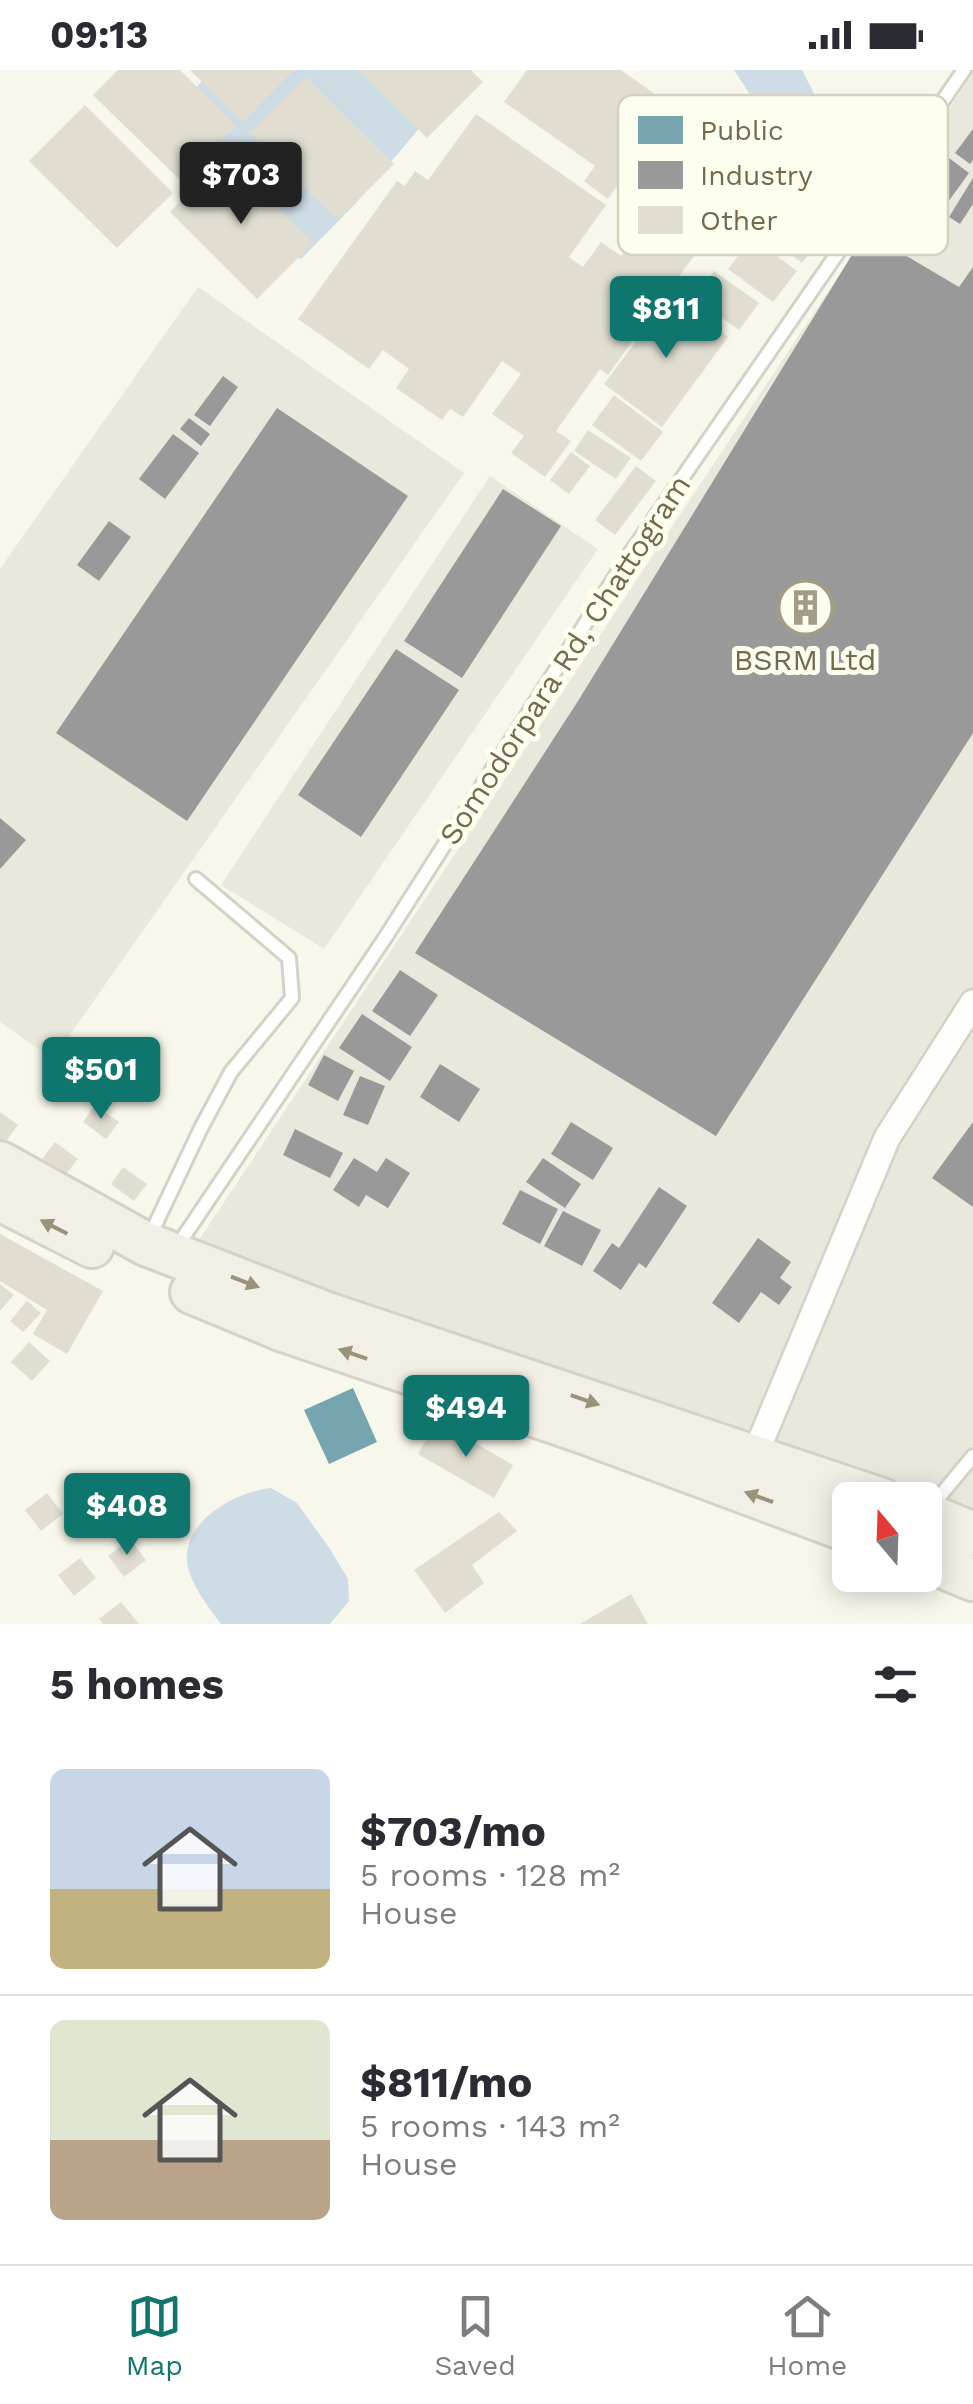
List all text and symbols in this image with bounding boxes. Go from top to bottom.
text: 09:13 [50,13,148,57]
legend [618,95,948,255]
text: Public [700,114,784,147]
pin: $703 [182,142,300,227]
text: $703 [202,155,280,193]
text: Industry [700,159,813,192]
text: Other [700,204,778,237]
pin: $811 [607,276,725,361]
text: $811 [632,289,700,327]
street label: Somodorpara Rd, Chattogram [432,468,697,851]
building icon: BSRM Ltd [775,578,835,638]
place label: BSRM Ltd [734,642,876,677]
pin: $501 [42,1037,160,1122]
text: $501 [64,1050,138,1088]
one-way arrow [40,1219,69,1236]
one-way arrow [230,1275,260,1290]
one-way arrow [338,1345,368,1360]
pin: $494 [407,1375,525,1460]
text: $494 [425,1388,507,1426]
one-way arrow [570,1393,600,1408]
pin: $408 [68,1473,186,1558]
north arrow [832,1482,942,1592]
map controls [832,1482,942,1592]
text: $408 [86,1486,168,1524]
one-way arrow [743,1489,773,1504]
icon: filters [868,1657,923,1712]
text: 5 homes [50,1660,224,1709]
text: $703/mo [360,1807,546,1856]
icon: home [130,1809,250,1929]
text: 5 rooms · 128 m² [360,1856,620,1894]
text: House [360,1894,458,1932]
text: $811/mo [360,2058,532,2107]
icon: home [130,2060,250,2180]
text: 5 rooms · 143 m² [360,2107,620,2145]
text: House [360,2145,458,2183]
tab: Map [126,2289,183,2382]
tab: Saved [434,2289,516,2382]
tab: Home [767,2289,847,2382]

